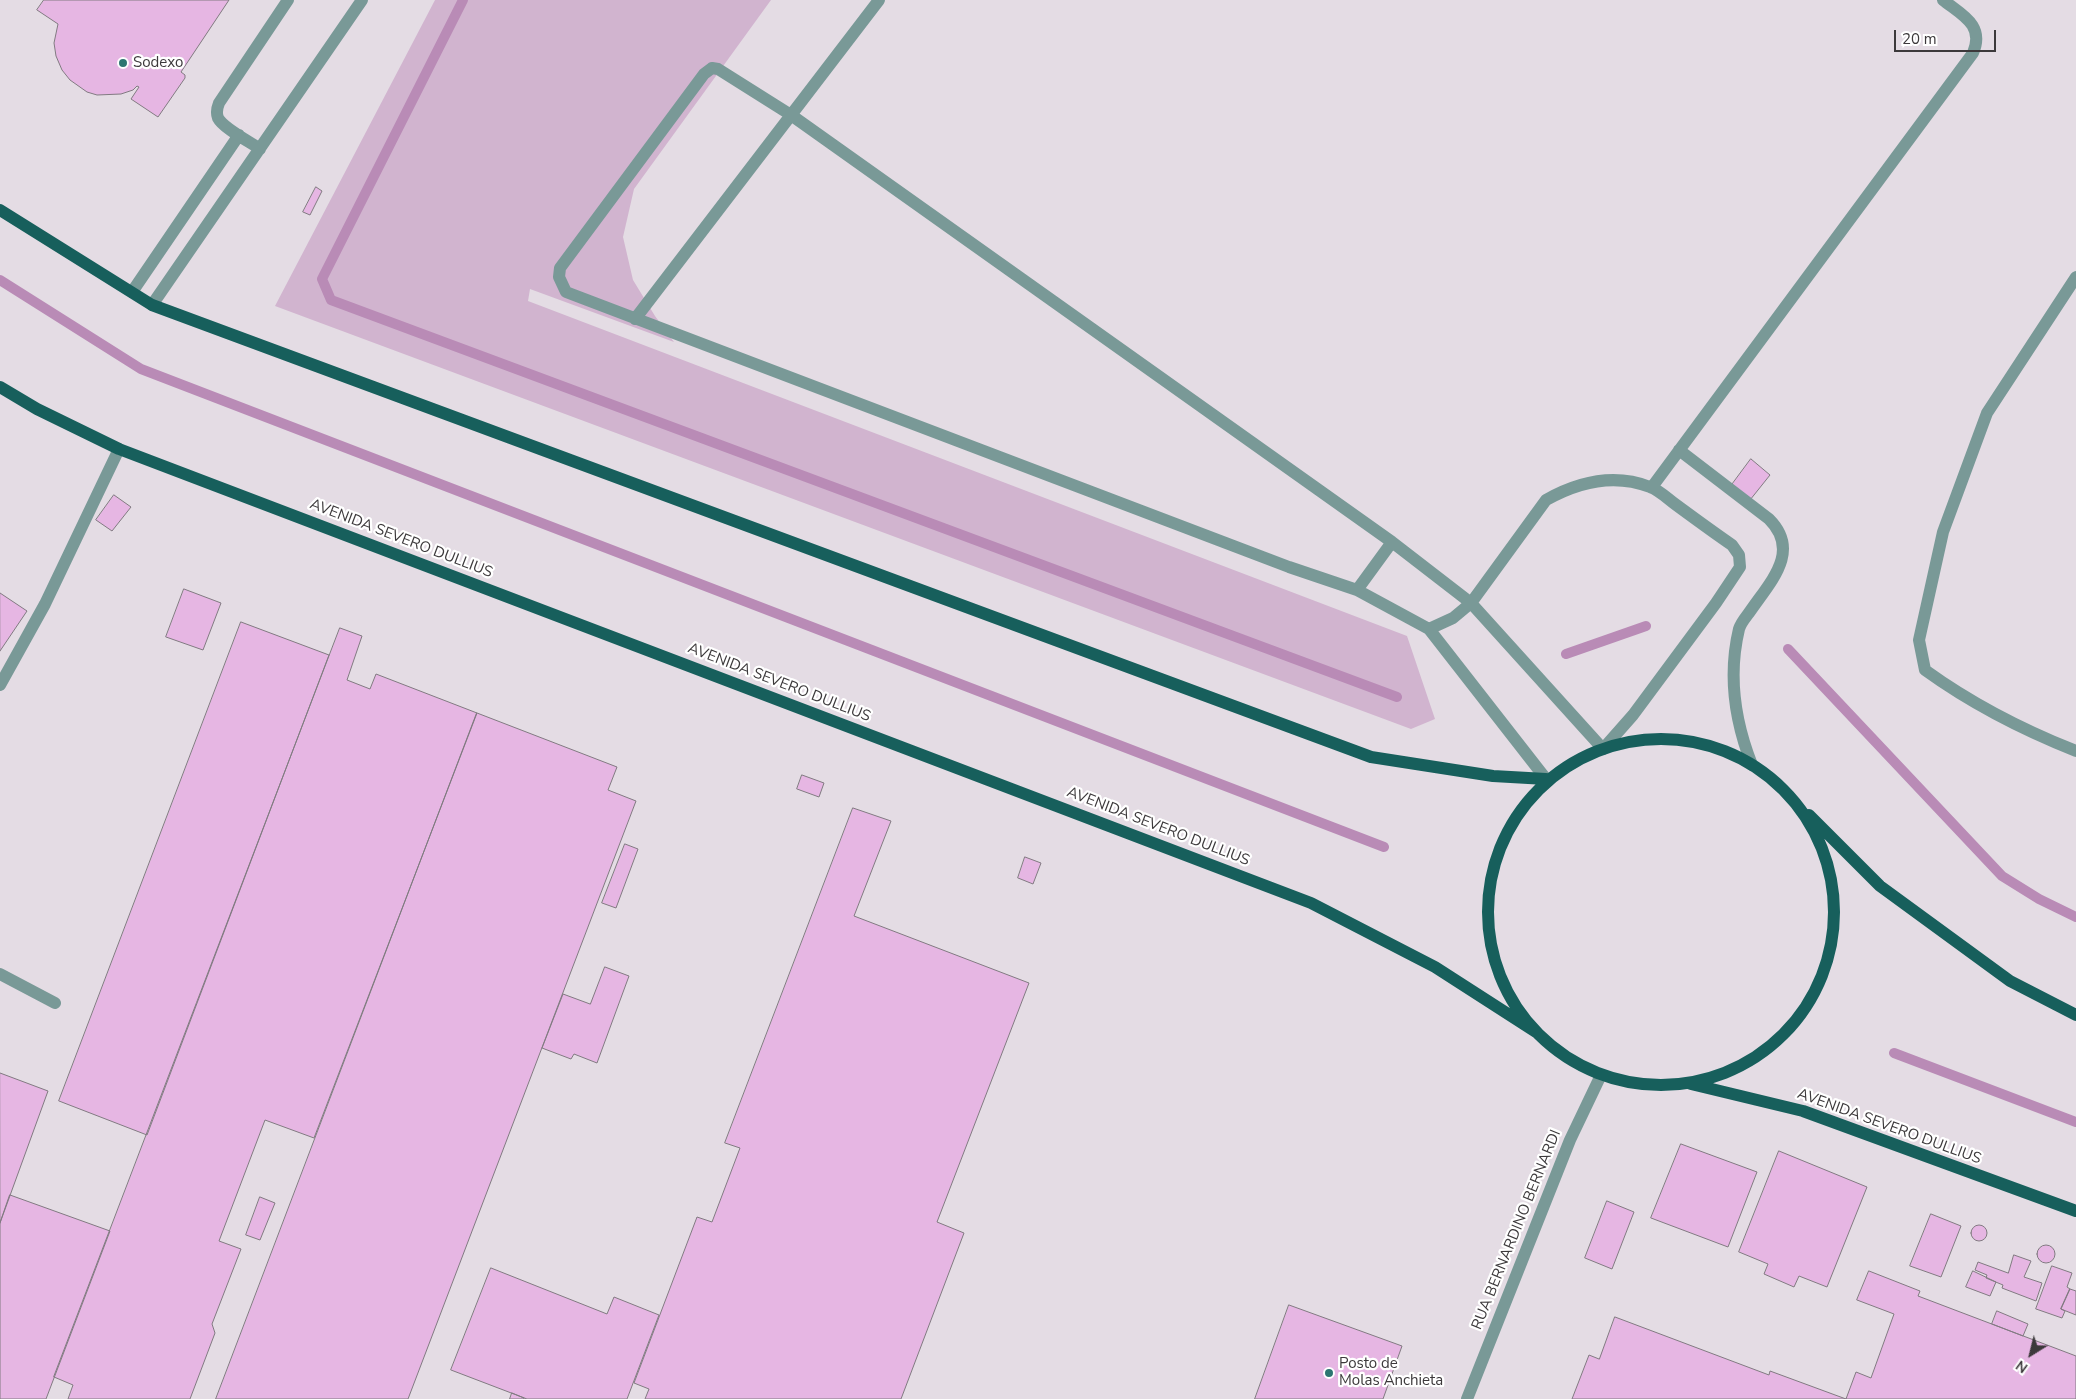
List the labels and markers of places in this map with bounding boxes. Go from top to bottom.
place label: Sodexo [133,54,183,72]
marker: Sodexo [117,57,129,69]
place label: Posto de Molas Anchieta [1339,1355,1443,1390]
marker: Posto de Molas Anchieta [1323,1367,1335,1379]

